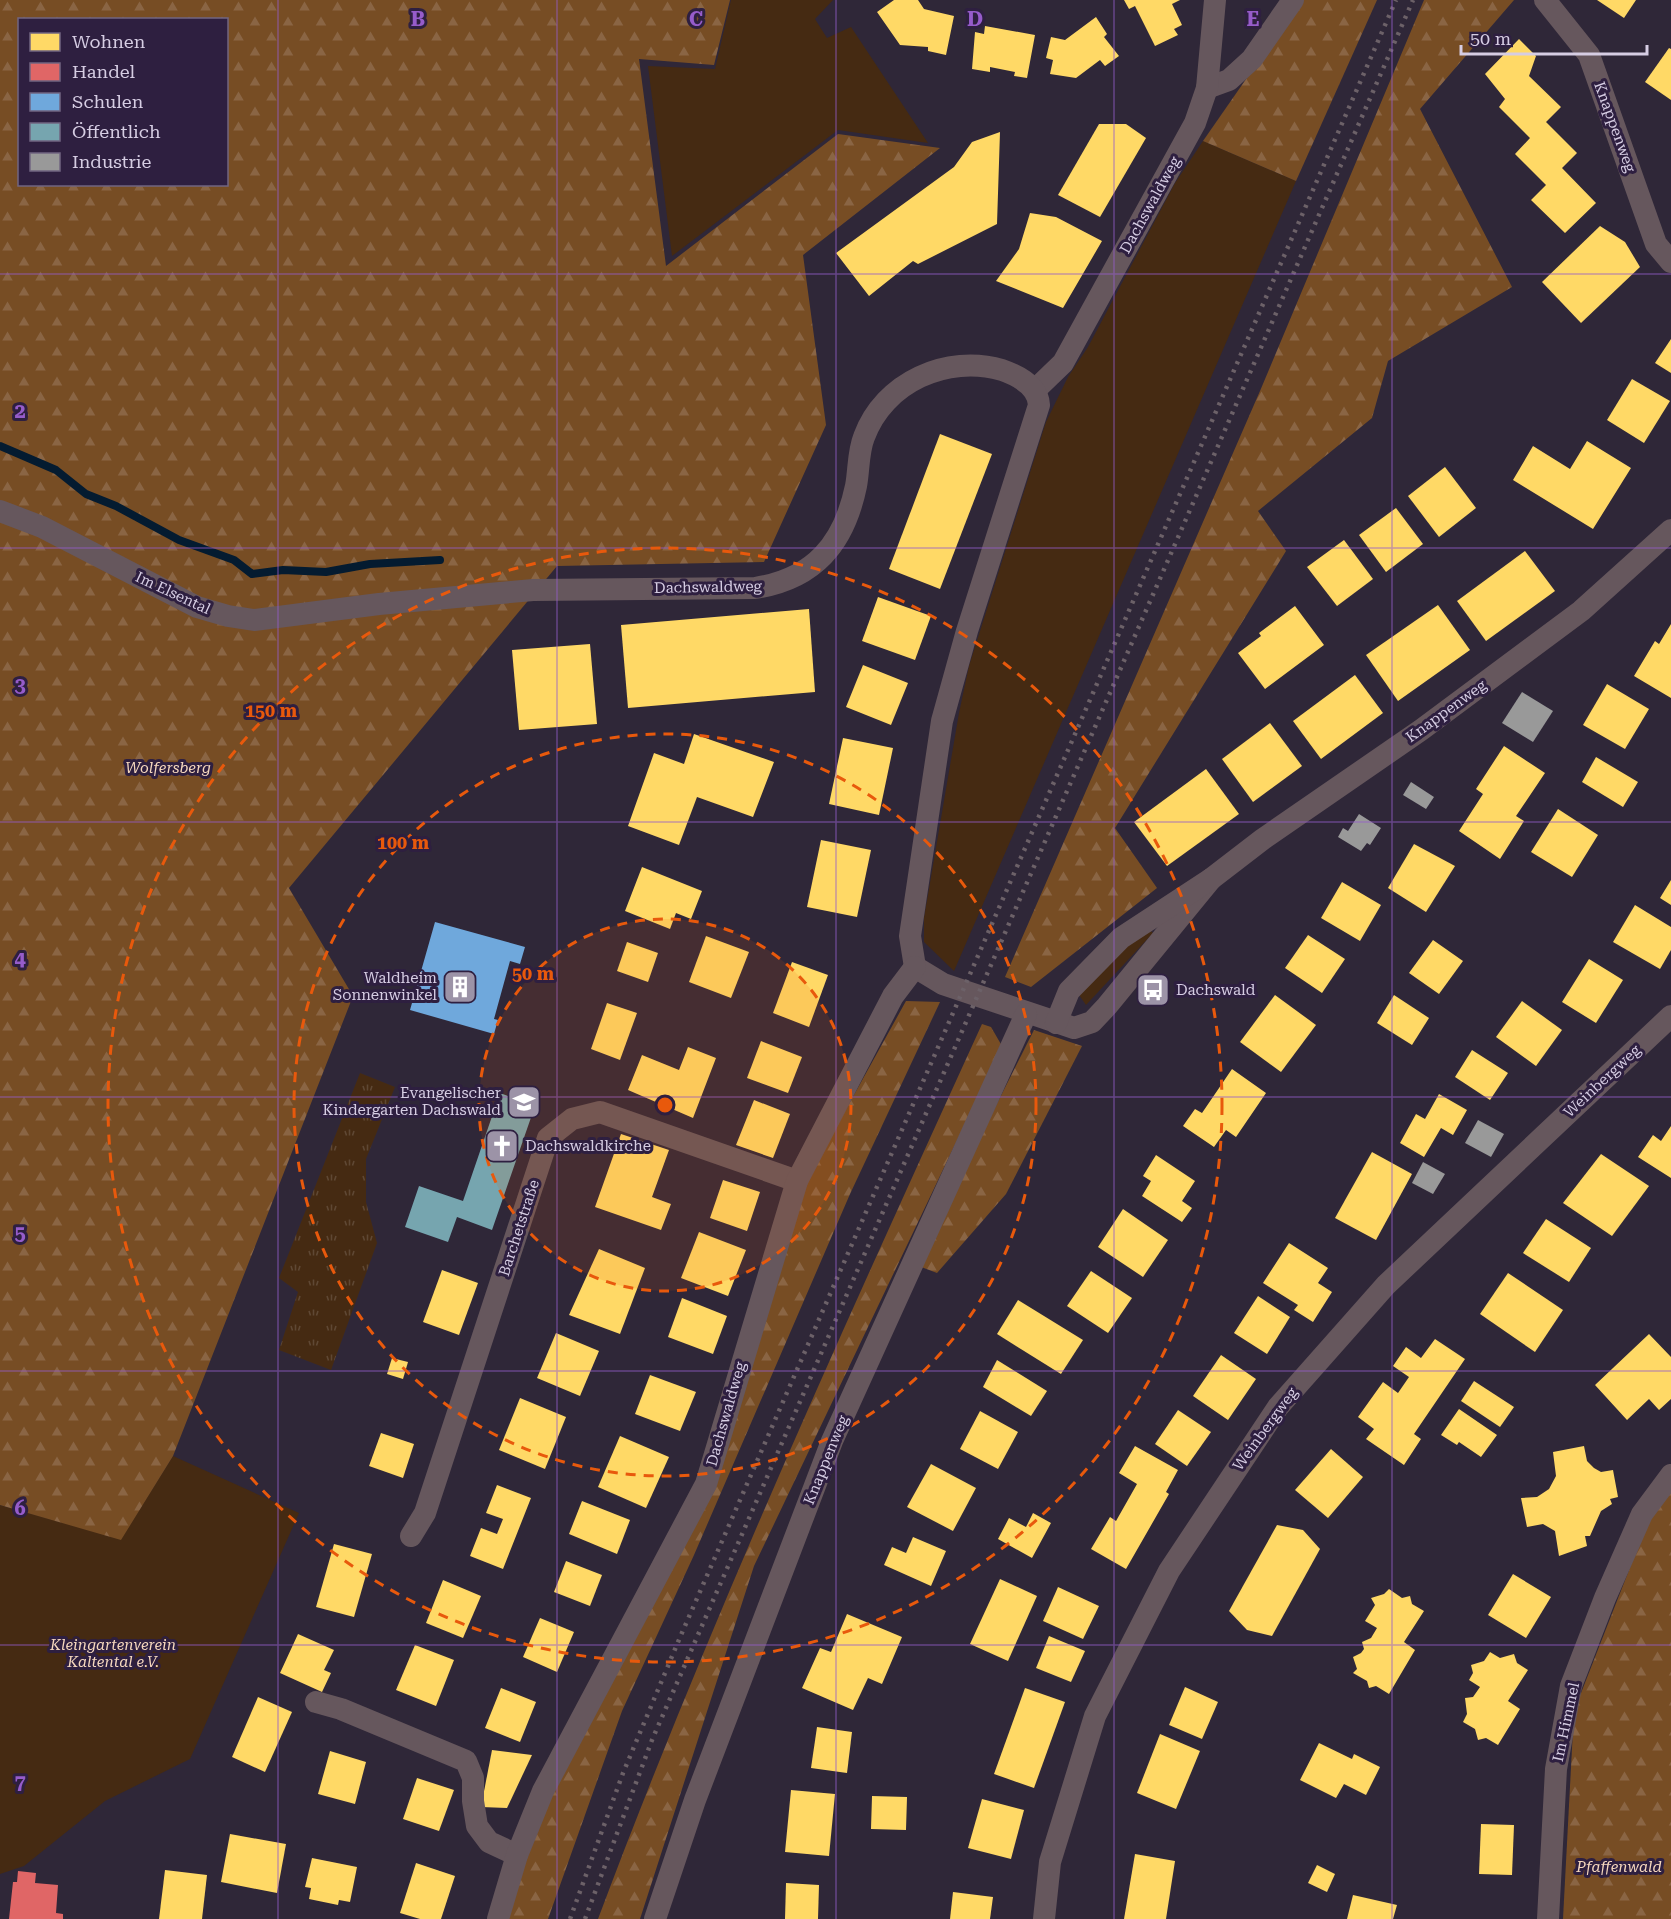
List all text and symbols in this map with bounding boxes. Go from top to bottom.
text: B [411,7,425,31]
text: C [689,7,703,31]
text: D [967,7,983,31]
text: E [1247,7,1260,31]
legend [18,18,228,186]
scale bar [1461,18,1647,56]
text: 50 m [1470,28,1511,49]
text: Wohnen [72,31,146,52]
text: Handel [72,61,135,82]
street label: Knappenweg [1590,79,1640,175]
text: Schulen [72,91,144,112]
text: Öffentlich [72,121,161,142]
text: Industrie [72,151,152,172]
street label: Dachswaldweg [1116,153,1184,257]
text: 2 [14,399,26,423]
street label: Im Elsental [133,568,214,618]
street label: Dachswaldweg [654,577,763,597]
text: 3 [14,673,26,697]
street label: Knappenweg [1402,676,1490,746]
text: 150 m [245,700,298,721]
park label: Wolfersberg [125,759,211,777]
text: 100 m [377,832,430,853]
text: 4 [14,947,26,971]
text: 50 m [512,963,555,984]
place label: Waldheim Sonnenwinkel [333,969,437,1004]
building icon: Waldheim Sonnenwinkel [442,969,478,1005]
bus stop icon: Dachswald [1135,972,1171,1008]
place label: Dachswald [1176,981,1256,999]
street label: Weinbergweg [1560,1041,1644,1121]
place label: Evangelischer Kindergarten Dachswald [323,1084,501,1119]
school or university icon: Evangelischer Kindergarten Dachswald [506,1084,542,1120]
centre of rings [655,1095,675,1115]
church icon: Dachswaldkirche [484,1128,520,1164]
place label: Dachswaldkirche [525,1137,651,1155]
street label: Barchetstraße [495,1177,543,1279]
text: 5 [14,1221,26,1245]
street label: Dachswaldweg [702,1359,750,1468]
street label: Weinbergweg [1229,1384,1301,1474]
street label: Knappenweg [800,1412,852,1507]
text: 6 [14,1496,26,1520]
park label: Kleingartenverein Kaltental e.V. [49,1636,176,1671]
street label: Im Himmel [1549,1680,1583,1763]
text: 7 [14,1770,26,1794]
park label: Pfaffenwald [1575,1858,1662,1876]

